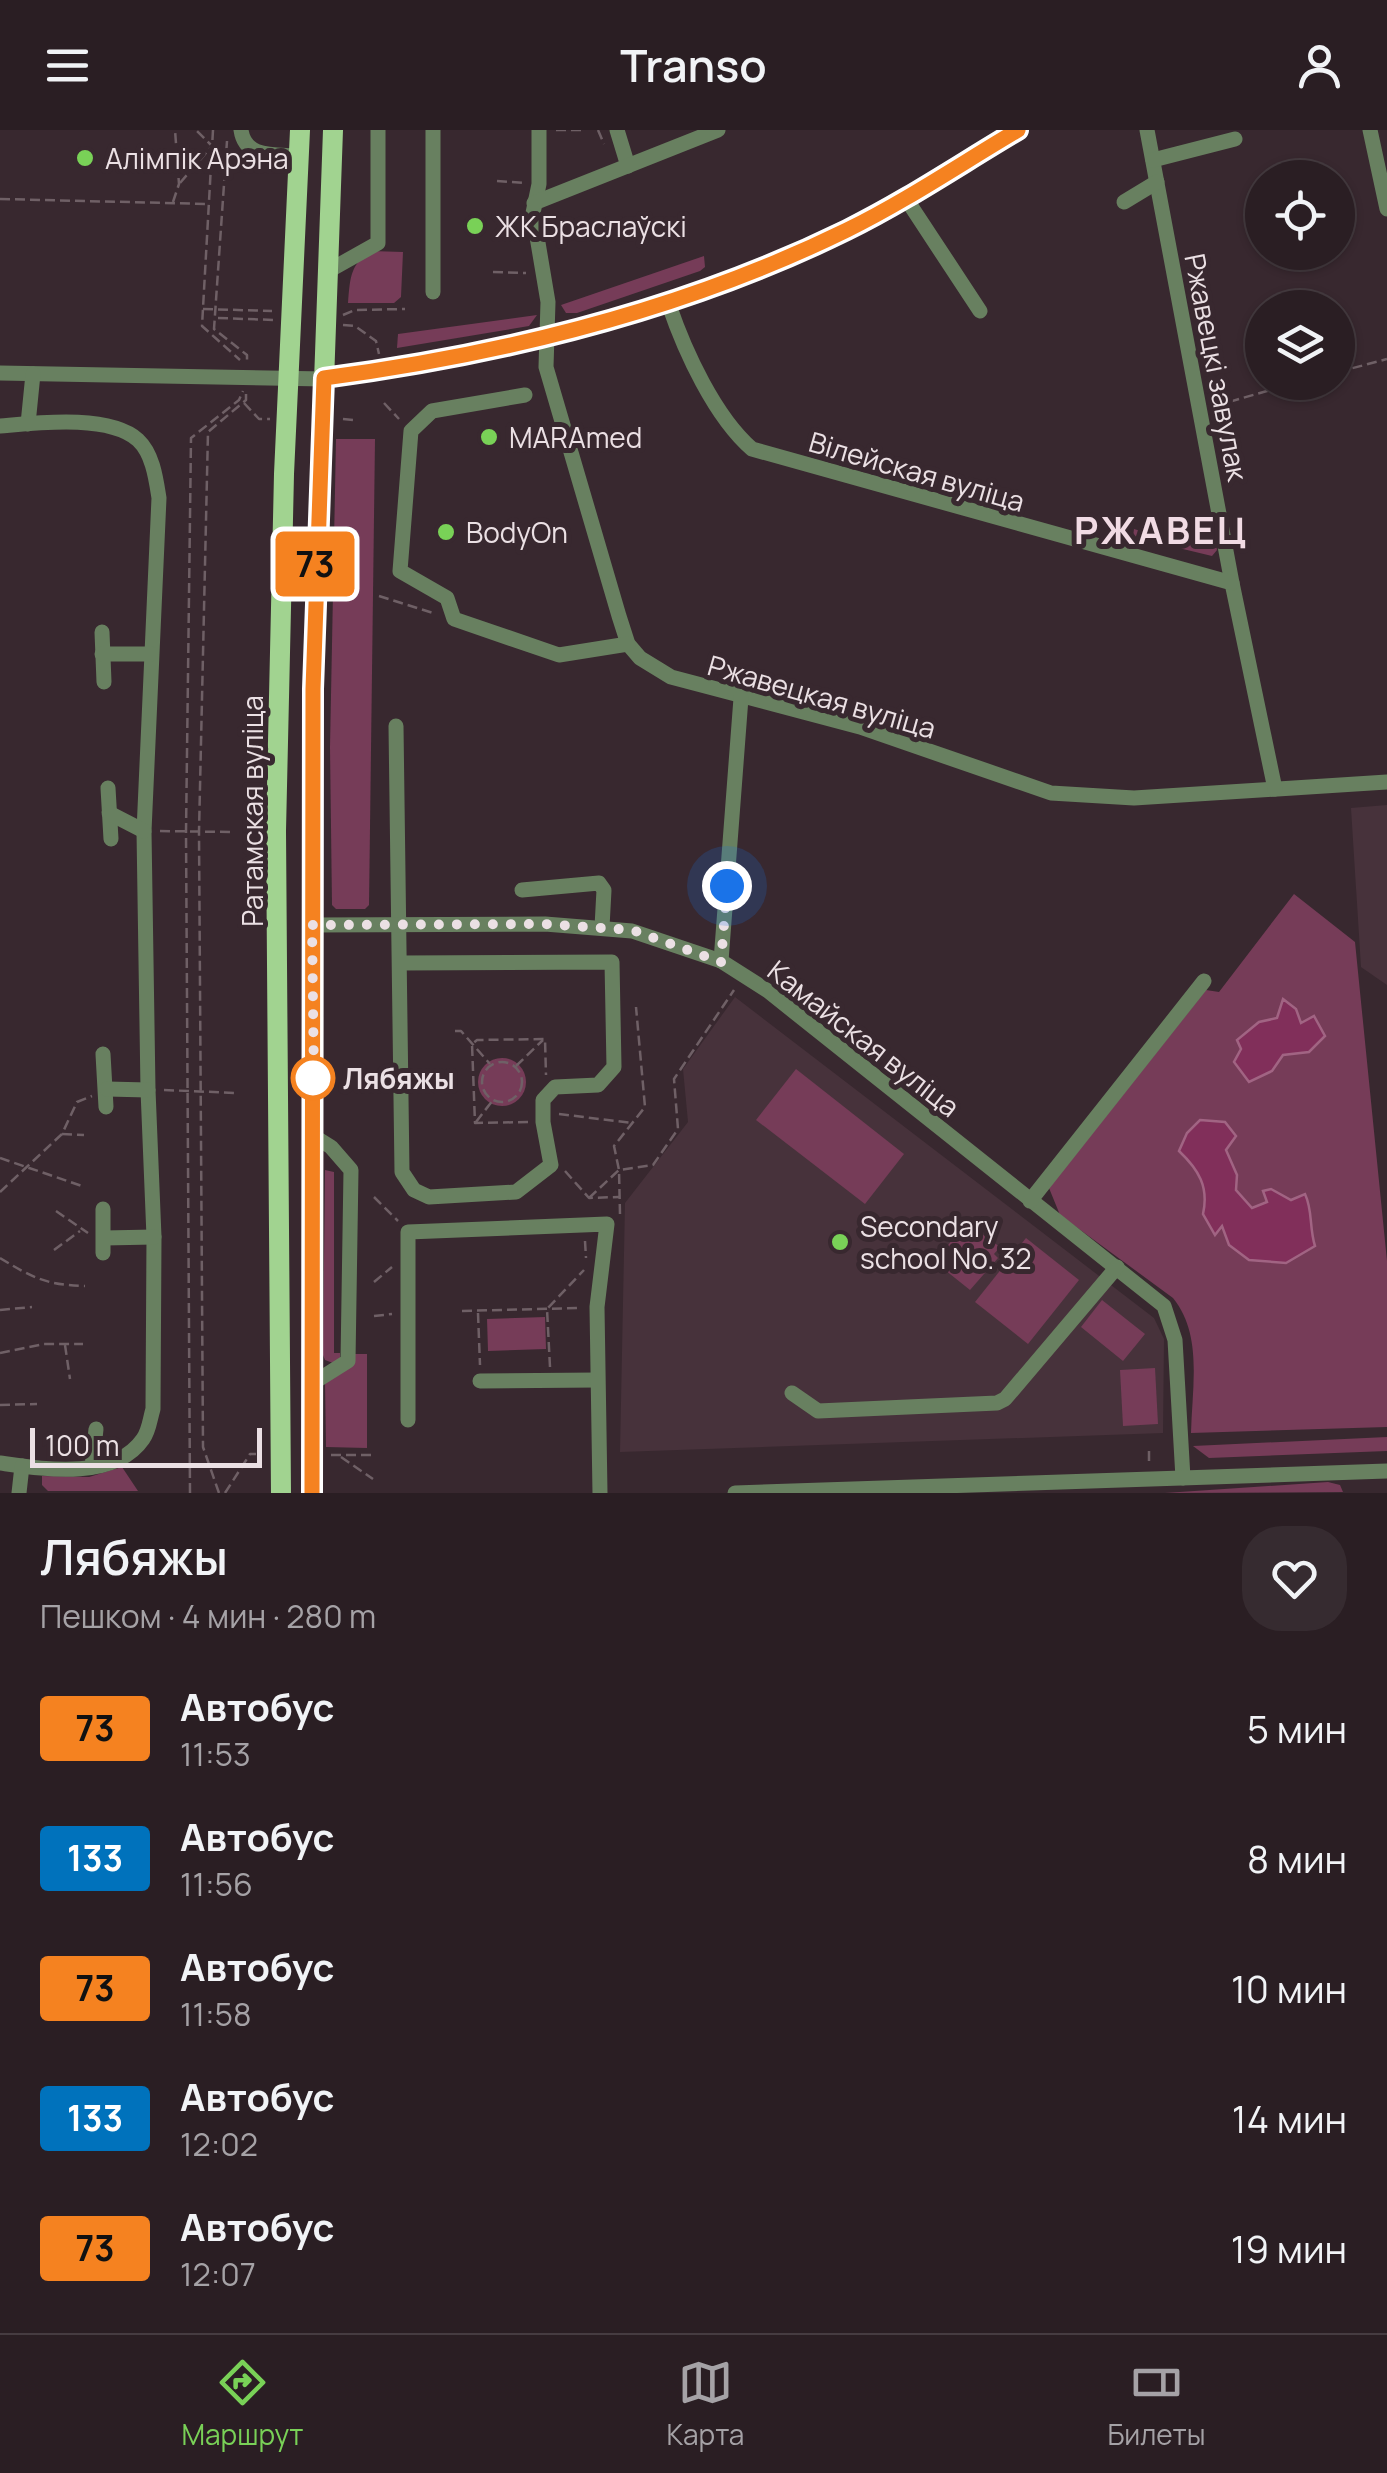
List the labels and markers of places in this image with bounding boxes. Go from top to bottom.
place label: Алімпік Арэна [105,139,289,177]
marker: Алімпік Арэна [74,147,96,169]
place label: ЖК Браслаўскі [495,207,687,245]
marker: ЖК Браслаўскі [464,215,486,237]
place label: MARAmed [509,418,642,456]
marker: MARAmed [478,426,500,448]
place label: BodyOn [466,513,568,551]
marker: BodyOn [435,521,457,543]
marker: Лябяжы [292,1057,334,1099]
place label: Лябяжы [343,1059,455,1097]
place label: Secondary school No. 32 [860,1207,1031,1277]
marker: Secondary school No. 32 [829,1231,851,1253]

